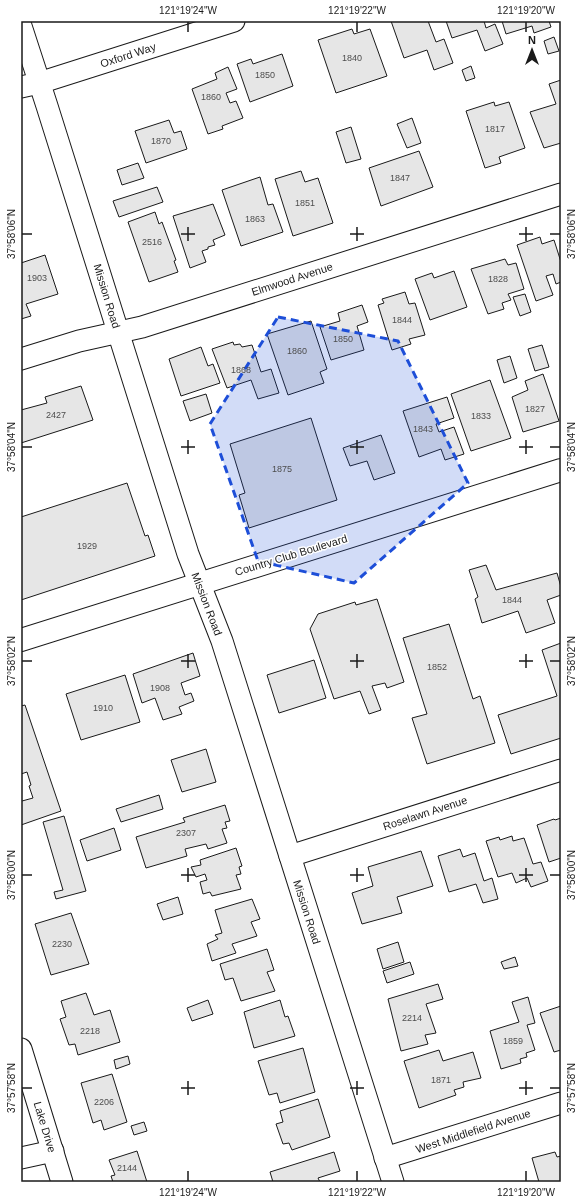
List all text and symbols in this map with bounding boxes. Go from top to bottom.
text: 121°19'24"W [159,5,217,16]
text: 121°19'22"W [328,5,386,16]
text: 121°19'20"W [497,5,555,16]
north arrow [512,30,552,70]
text: N [528,34,536,46]
street label: Oxford Way [99,40,158,70]
house number: 1840 [342,53,362,63]
house number: 1850 [255,70,275,80]
house number: 1860 [201,92,221,102]
house number: 1817 [485,124,505,134]
house number: 1870 [151,136,171,146]
house number: 1847 [390,173,410,183]
house number: 1851 [295,198,315,208]
text: 37°58'06"N [6,209,17,259]
text: 37°58'06"N [566,209,577,259]
house number: 1863 [245,214,265,224]
house number: 2516 [142,237,162,247]
street label: Elmwood Avenue [250,260,334,298]
street label: Mission Road [92,262,122,330]
house number: 1903 [27,273,47,283]
house number: 1828 [488,274,508,284]
house number: 1844 [392,315,412,325]
house number: 1850 [333,334,353,344]
house number: 1860 [287,346,307,356]
house number: 1868 [231,365,251,375]
house number: 1827 [525,404,545,414]
house number: 2427 [46,410,66,420]
house number: 1833 [471,411,491,421]
text: 37°58'04"N [6,422,17,472]
text: 37°58'04"N [566,422,577,472]
house number: 1843 [413,424,433,434]
house number: 1875 [272,464,292,474]
street label: Country Club Boulevard [233,532,349,578]
house number: 1929 [77,541,97,551]
street label: Mission Road [189,571,225,637]
house number: 1844 [502,595,522,605]
text: 37°58'02"N [6,636,17,686]
text: 37°58'02"N [566,636,577,686]
house number: 1852 [427,662,447,672]
house number: 1908 [150,683,170,693]
house number: 1910 [93,703,113,713]
street label: Roselawn Avenue [381,794,469,832]
house number: 2307 [176,828,196,838]
text: 37°58'00"N [6,850,17,900]
text: 37°58'00"N [566,850,577,900]
street label: Mission Road [291,878,323,946]
house number: 2230 [52,939,72,949]
house number: 2214 [402,1013,422,1023]
house number: 2218 [80,1026,100,1036]
house number: 1859 [503,1036,523,1046]
text: 37°57'58"N [6,1063,17,1113]
text: 37°57'58"N [566,1063,577,1113]
house number: 1871 [431,1075,451,1085]
house number: 2206 [94,1097,114,1107]
street label: Lake Drive [32,1100,58,1154]
street label: West Middlefield Avenue [414,1107,532,1155]
house number: 2144 [117,1163,137,1173]
text: 121°19'24"W [159,1187,217,1198]
text: 121°19'22"W [328,1187,386,1198]
text: 121°19'20"W [497,1187,555,1198]

